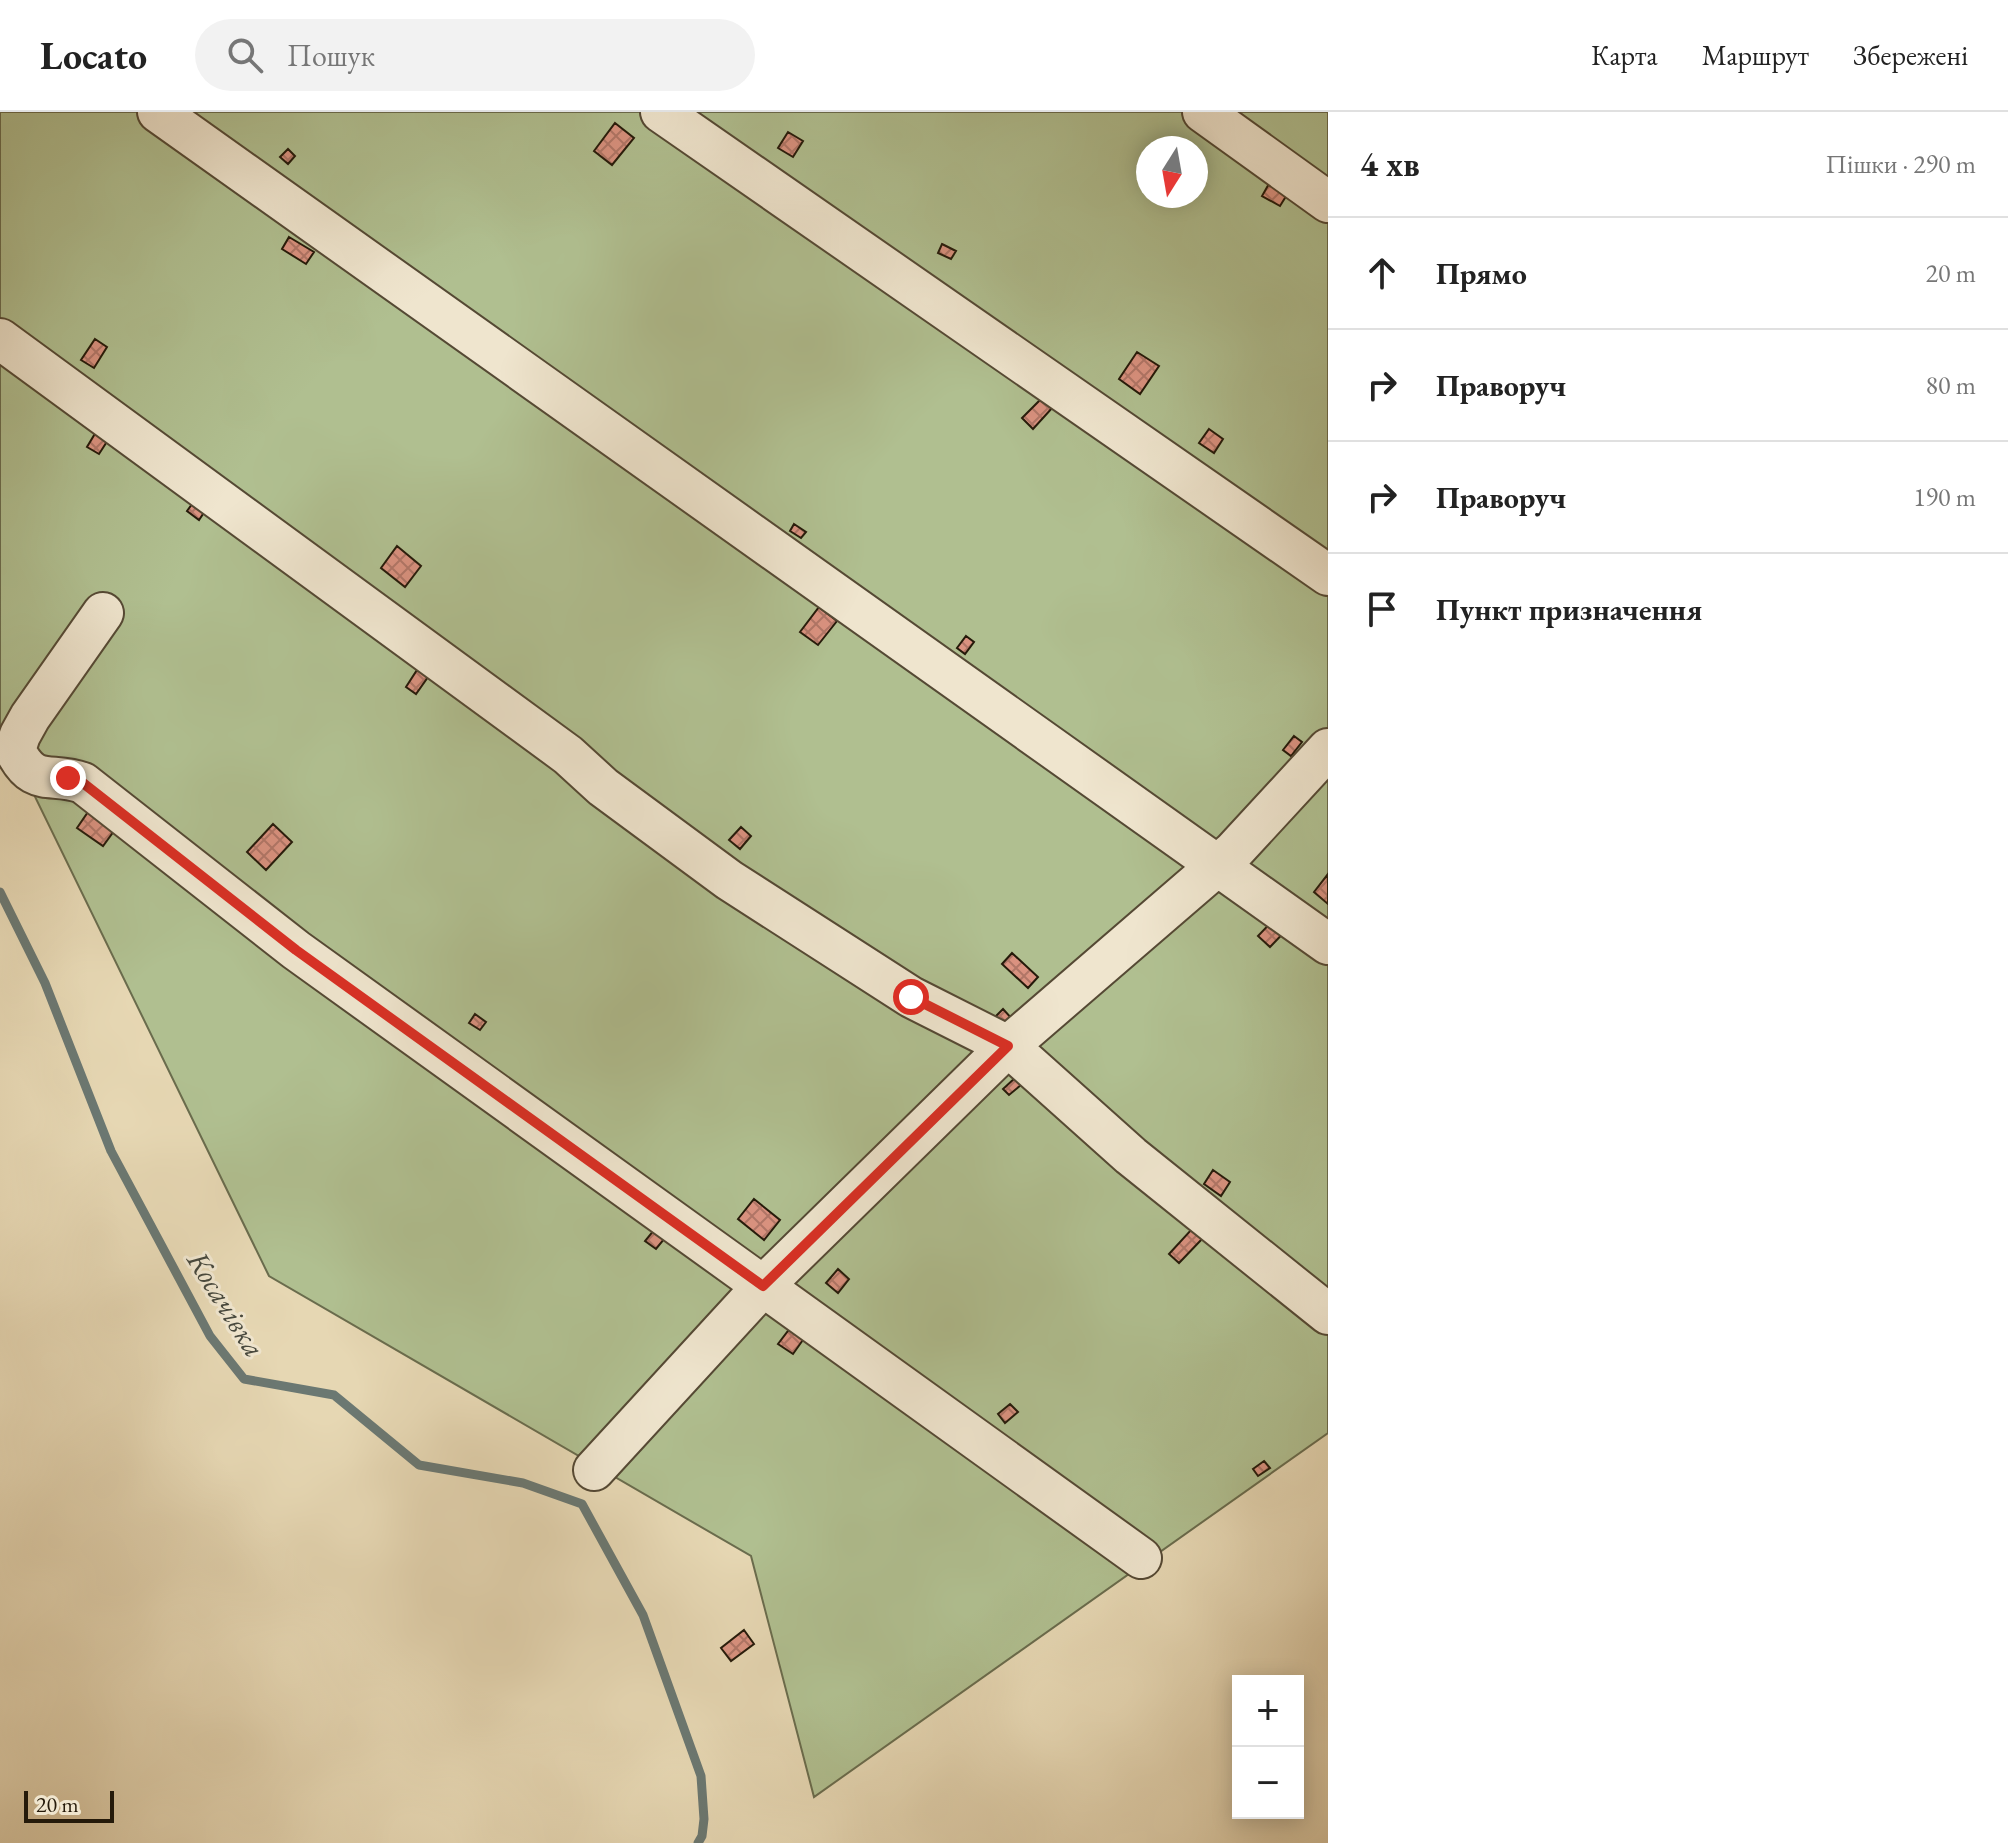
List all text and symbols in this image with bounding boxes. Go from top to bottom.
search box [195,19,755,91]
text: Locato [40,31,147,80]
icon: search [223,33,267,77]
text: Пошук [287,36,375,75]
text: Карта [1591,37,1658,73]
text: Маршрут [1702,37,1809,73]
text: Збережені [1853,37,1968,73]
north arrow [1136,136,1208,208]
text: 4 хв [1360,142,1420,186]
text: Пішки · 290 m [1825,147,1976,181]
icon: ahead [1360,251,1404,295]
text: Прямо [1436,254,1527,293]
text: 20 m [1926,256,1976,290]
icon: right [1360,363,1404,407]
text: Праворуч [1436,366,1566,405]
text: 80 m [1926,368,1976,402]
icon: right [1360,475,1404,519]
text: Праворуч [1436,478,1566,517]
text: 190 m [1913,480,1976,514]
icon: arrive [1360,587,1404,631]
text: Пункт призначення [1436,590,1702,629]
route end [50,760,86,796]
route start [893,979,929,1015]
water label: Косачівка [178,1242,274,1364]
map controls [1232,1675,1304,1819]
button: + [1232,1675,1304,1747]
button: − [1232,1747,1304,1819]
scale bar [24,1787,114,1823]
text: 20 m [36,1790,79,1819]

